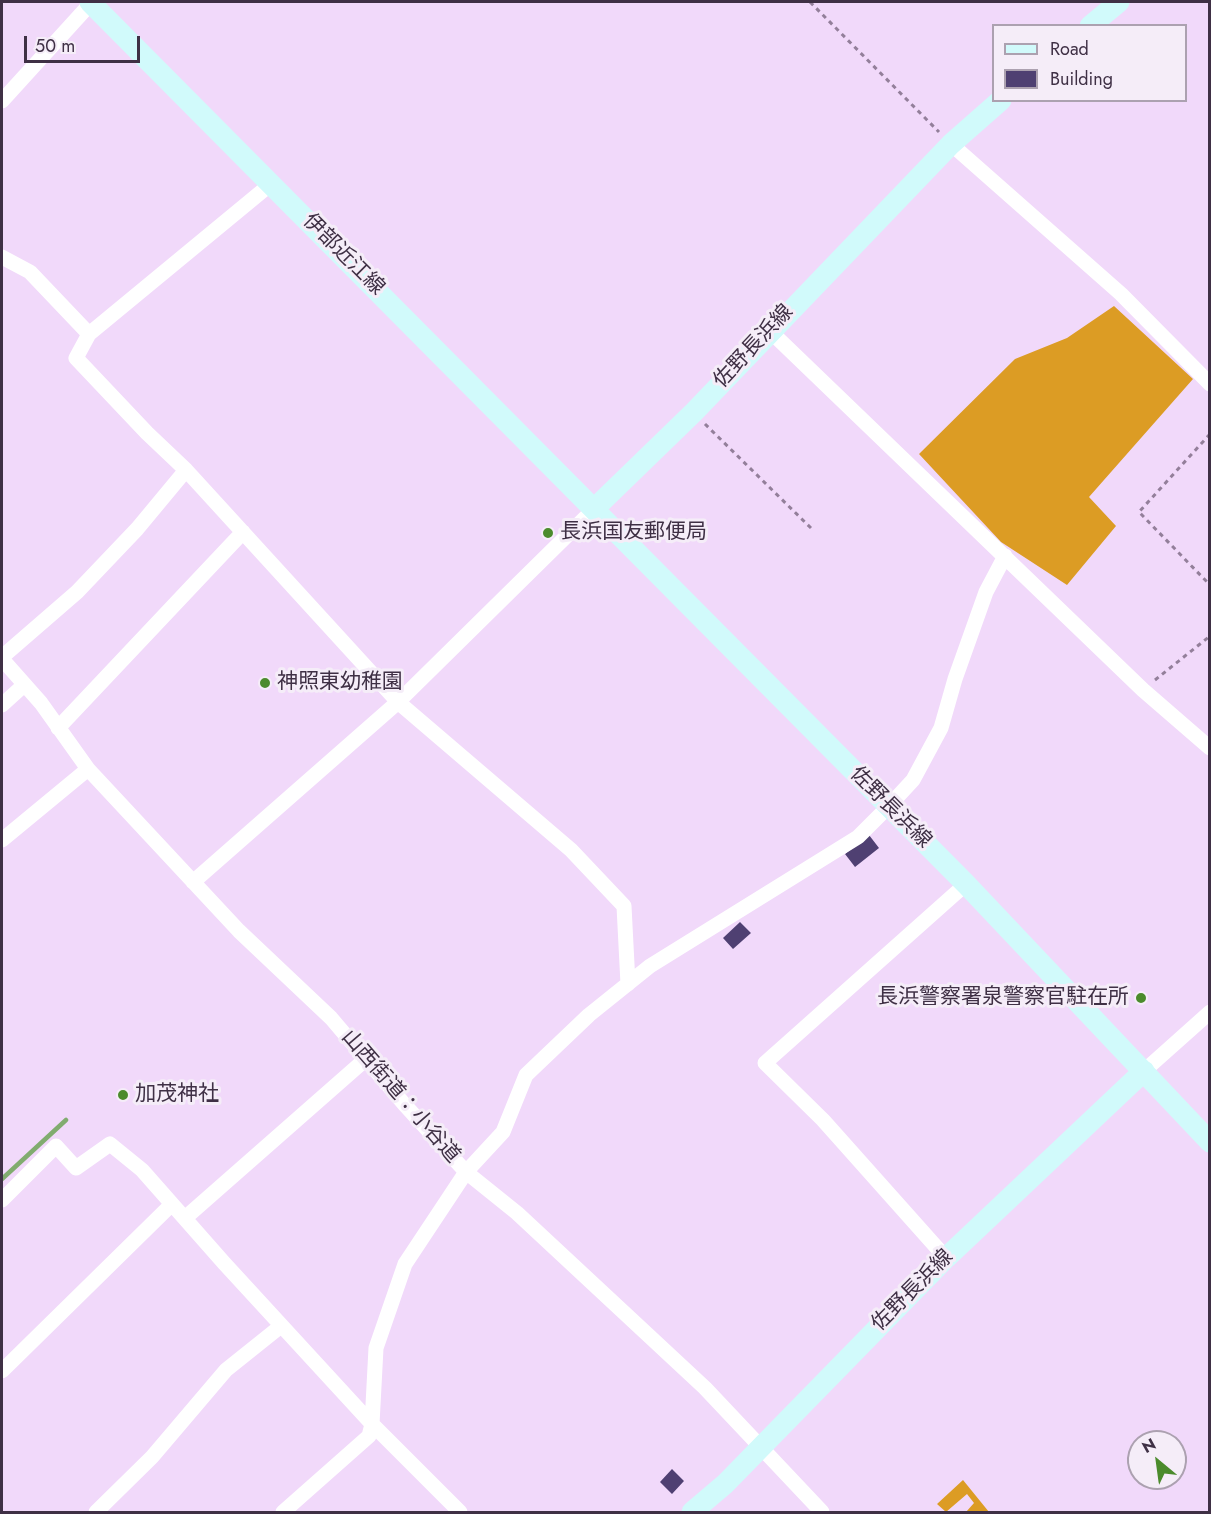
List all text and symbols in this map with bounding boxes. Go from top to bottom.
scale bar [27,24,142,62]
legend [992,24,1187,102]
text: 50 m [35,33,75,59]
text: Road [1050,36,1089,62]
text: Building [1050,66,1113,92]
street label: 伊部近江線 [297,209,389,301]
street label: 佐野長浜線 [709,300,799,394]
place label: 長浜国友郵便局 [560,520,707,546]
marker: 長浜国友郵便局 [541,526,555,540]
place label: 神照東幼稚園 [277,670,403,696]
marker: 神照東幼稚園 [258,676,272,690]
street label: 佐野長浜線 [844,762,936,854]
place label: 長浜警察署泉警察官駐在所 [877,985,1129,1011]
marker: 長浜警察署泉警察官駐在所 [1134,991,1148,1005]
street label: 山西街道：小谷道 [335,1025,465,1169]
place label: 加茂神社 [135,1082,219,1108]
marker: 加茂神社 [116,1088,130,1102]
street label: 佐野長浜線 [867,1245,959,1337]
north arrow [1127,1430,1187,1490]
text: N [1138,1432,1160,1459]

